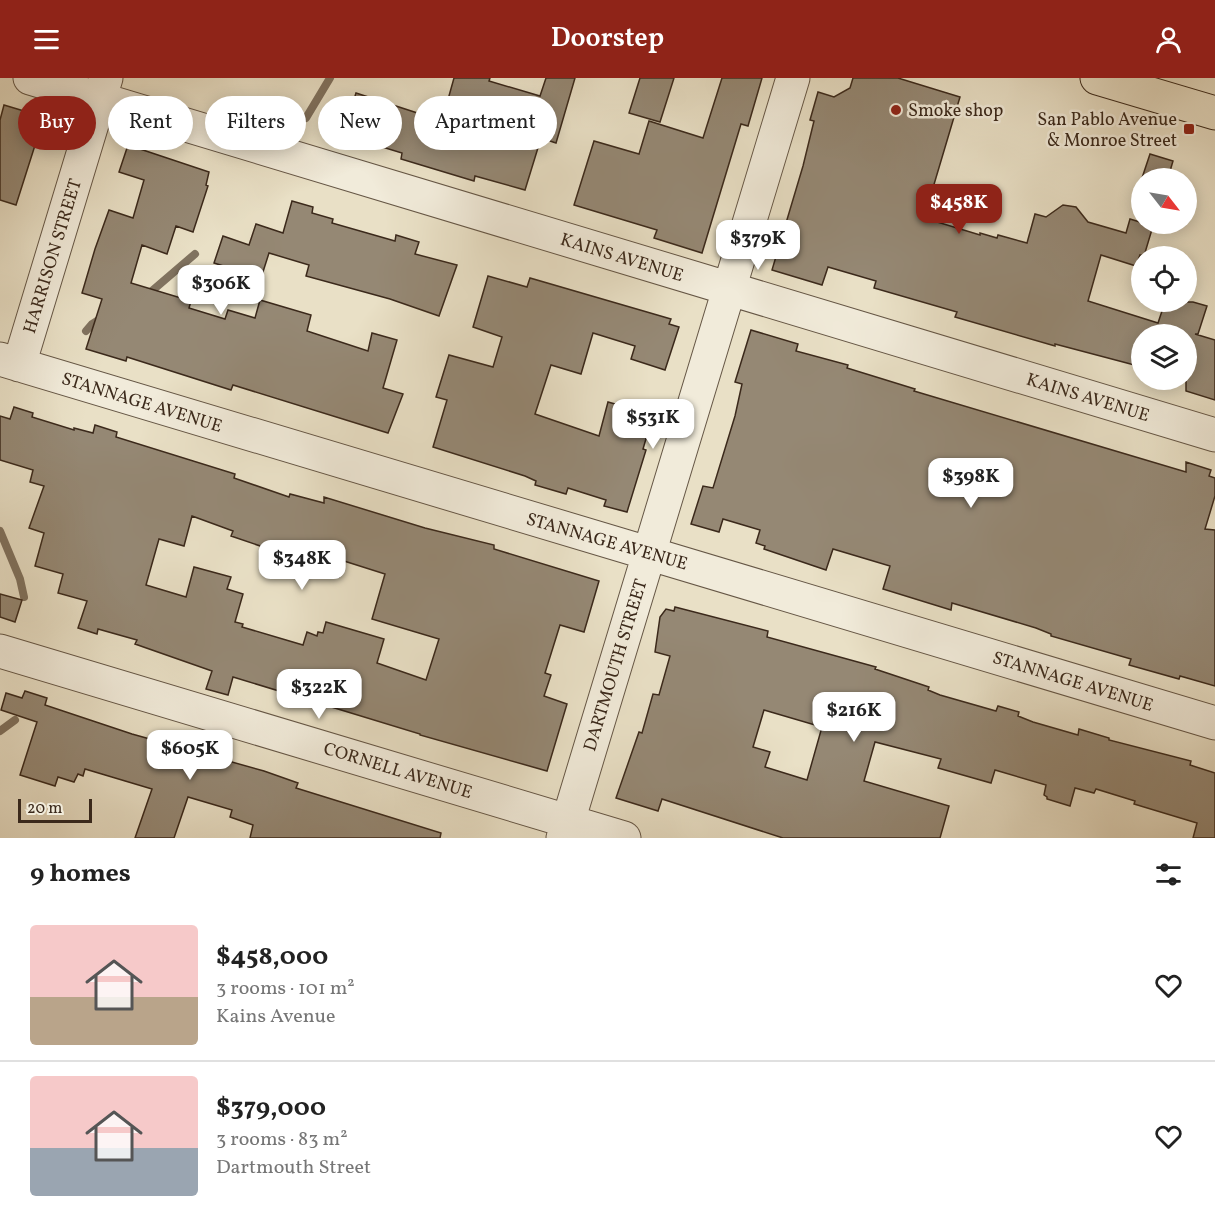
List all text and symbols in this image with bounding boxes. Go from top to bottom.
text: Doorstep [551,20,664,58]
icon: menu [30,23,63,56]
icon: person [1152,23,1185,56]
chip: Buy [18,96,96,150]
chip: Rent [108,96,193,150]
chip: Filters [205,96,306,150]
chip: New [318,96,402,150]
chip: Apartment [414,96,557,150]
place label: Smoke shop [908,99,1003,124]
marker: Smoke shop [889,103,903,117]
place label: San Pablo Avenue & Monroe Street [1037,108,1177,154]
marker: San Pablo Avenue & Monroe Street [1182,122,1196,136]
north arrow [1131,168,1197,234]
map controls [1131,168,1197,390]
street label: HARRISON STREET [18,176,89,337]
pin: $458K [917,184,1001,235]
text: $458K [930,189,988,217]
pin: $379K [716,220,800,271]
text: $379K [730,225,786,253]
street label: KAINS AVENUE [557,228,686,289]
button: locate [1131,246,1197,312]
pin: $306K [179,265,263,316]
text: $306K [192,270,250,298]
button: layers [1131,324,1197,390]
street label: STANNAGE AVENUE [58,367,225,440]
street label: KAINS AVENUE [1023,368,1152,429]
pin: $531K [611,399,695,450]
text: $531K [626,404,680,432]
pin: $398K [929,458,1013,509]
text: $398K [942,463,1000,491]
street label: STANNAGE AVENUE [523,507,690,578]
pin: $348K [260,540,344,591]
text: $348K [273,545,331,573]
street label: DARTMOUTH STREET [578,576,655,755]
street label: STANNAGE AVENUE [989,646,1156,719]
pin: $322K [277,669,361,720]
text: $322K [291,674,347,702]
pin: $216K [812,692,896,743]
text: $216K [826,697,882,725]
pin: $605K [148,730,232,781]
text: $605K [161,735,219,763]
street label: CORNELL AVENUE [320,737,475,806]
scale bar [18,796,92,824]
text: 20 m [27,798,62,820]
text: 9 homes [30,856,131,892]
icon: filters [1152,858,1185,891]
text: $458,000 [216,939,328,975]
icon: home [78,949,150,1021]
icon: heart [1152,969,1185,1002]
text: 3 rooms · 101 m² [216,975,355,1003]
text: Kains Avenue [216,1003,335,1031]
text: $379,000 [216,1090,326,1126]
icon: home [78,1100,150,1172]
icon: heart [1152,1120,1185,1153]
text: 3 rooms · 83 m² [216,1126,348,1154]
text: Dartmouth Street [216,1154,371,1182]

